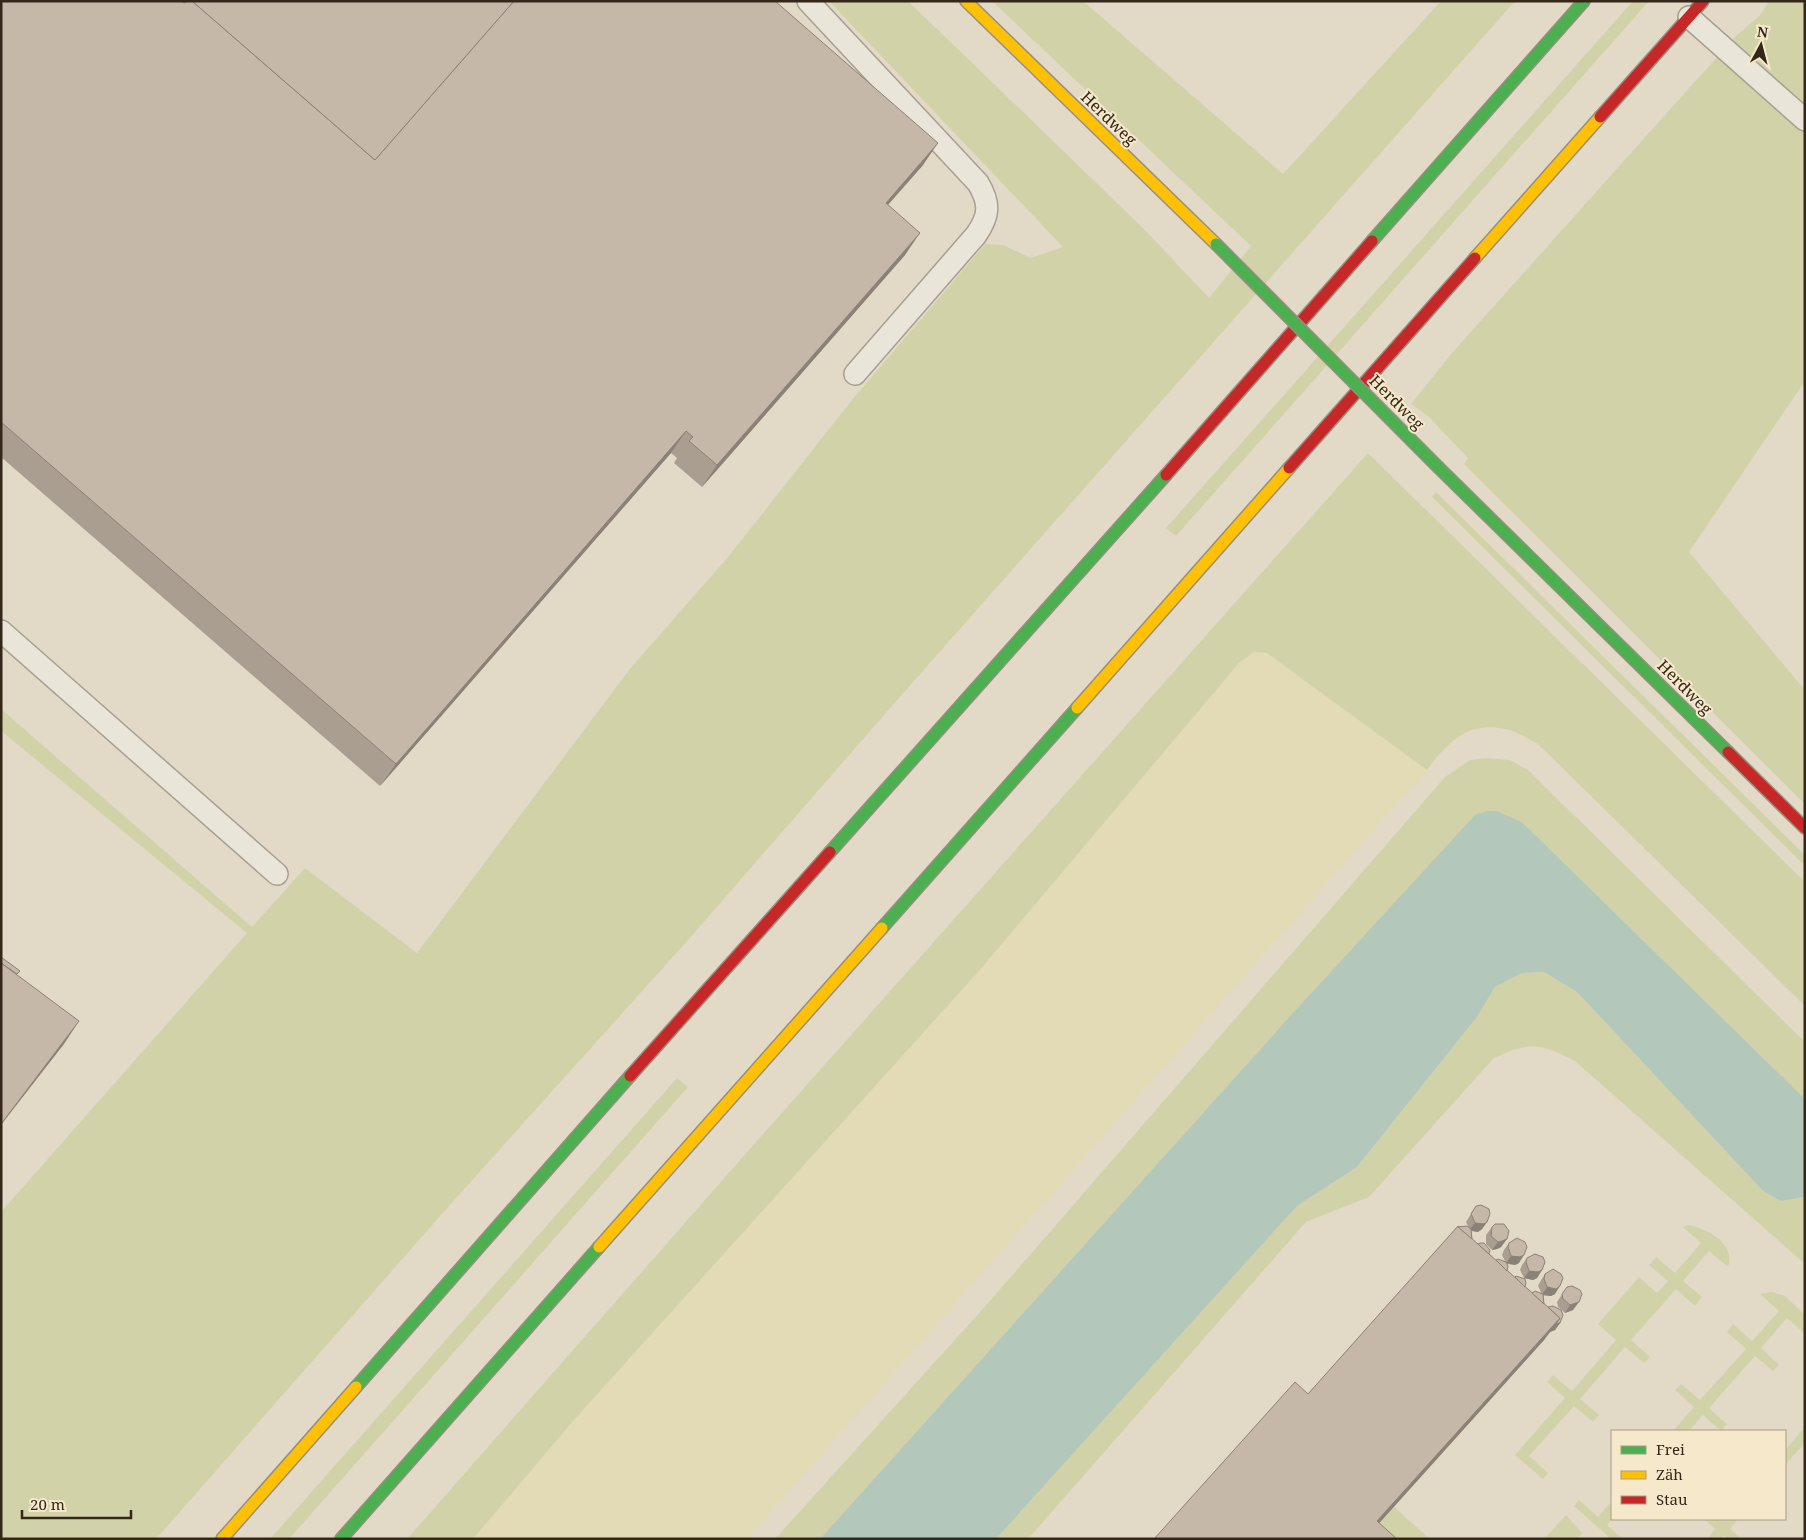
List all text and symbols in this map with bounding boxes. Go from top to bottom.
north arrow [1736,20,1786,70]
text: N [1756,21,1769,42]
street label: Herdweg [1076,86,1142,150]
street label: Herdweg [1365,370,1430,435]
street label: Herdweg [1653,655,1718,720]
legend [1611,1430,1786,1520]
text: Frei [1656,1439,1685,1459]
text: Zäh [1656,1464,1683,1484]
scale bar [22,1488,131,1520]
text: Stau [1656,1489,1688,1509]
text: 20 m [30,1494,65,1514]

